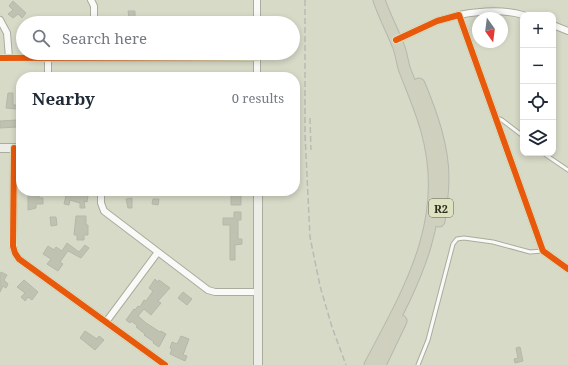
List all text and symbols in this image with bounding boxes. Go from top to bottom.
north arrow [472,12,508,48]
map controls [520,12,556,156]
button: + [520,12,556,48]
search box [16,16,300,60]
icon: search [30,27,52,49]
text: Search here [62,28,147,48]
button: − [520,48,556,84]
button: locate [520,84,556,120]
text: Nearby [32,87,95,110]
text: 0 results [232,89,284,107]
button: layers [520,120,556,156]
road number: R2 [429,199,453,217]

